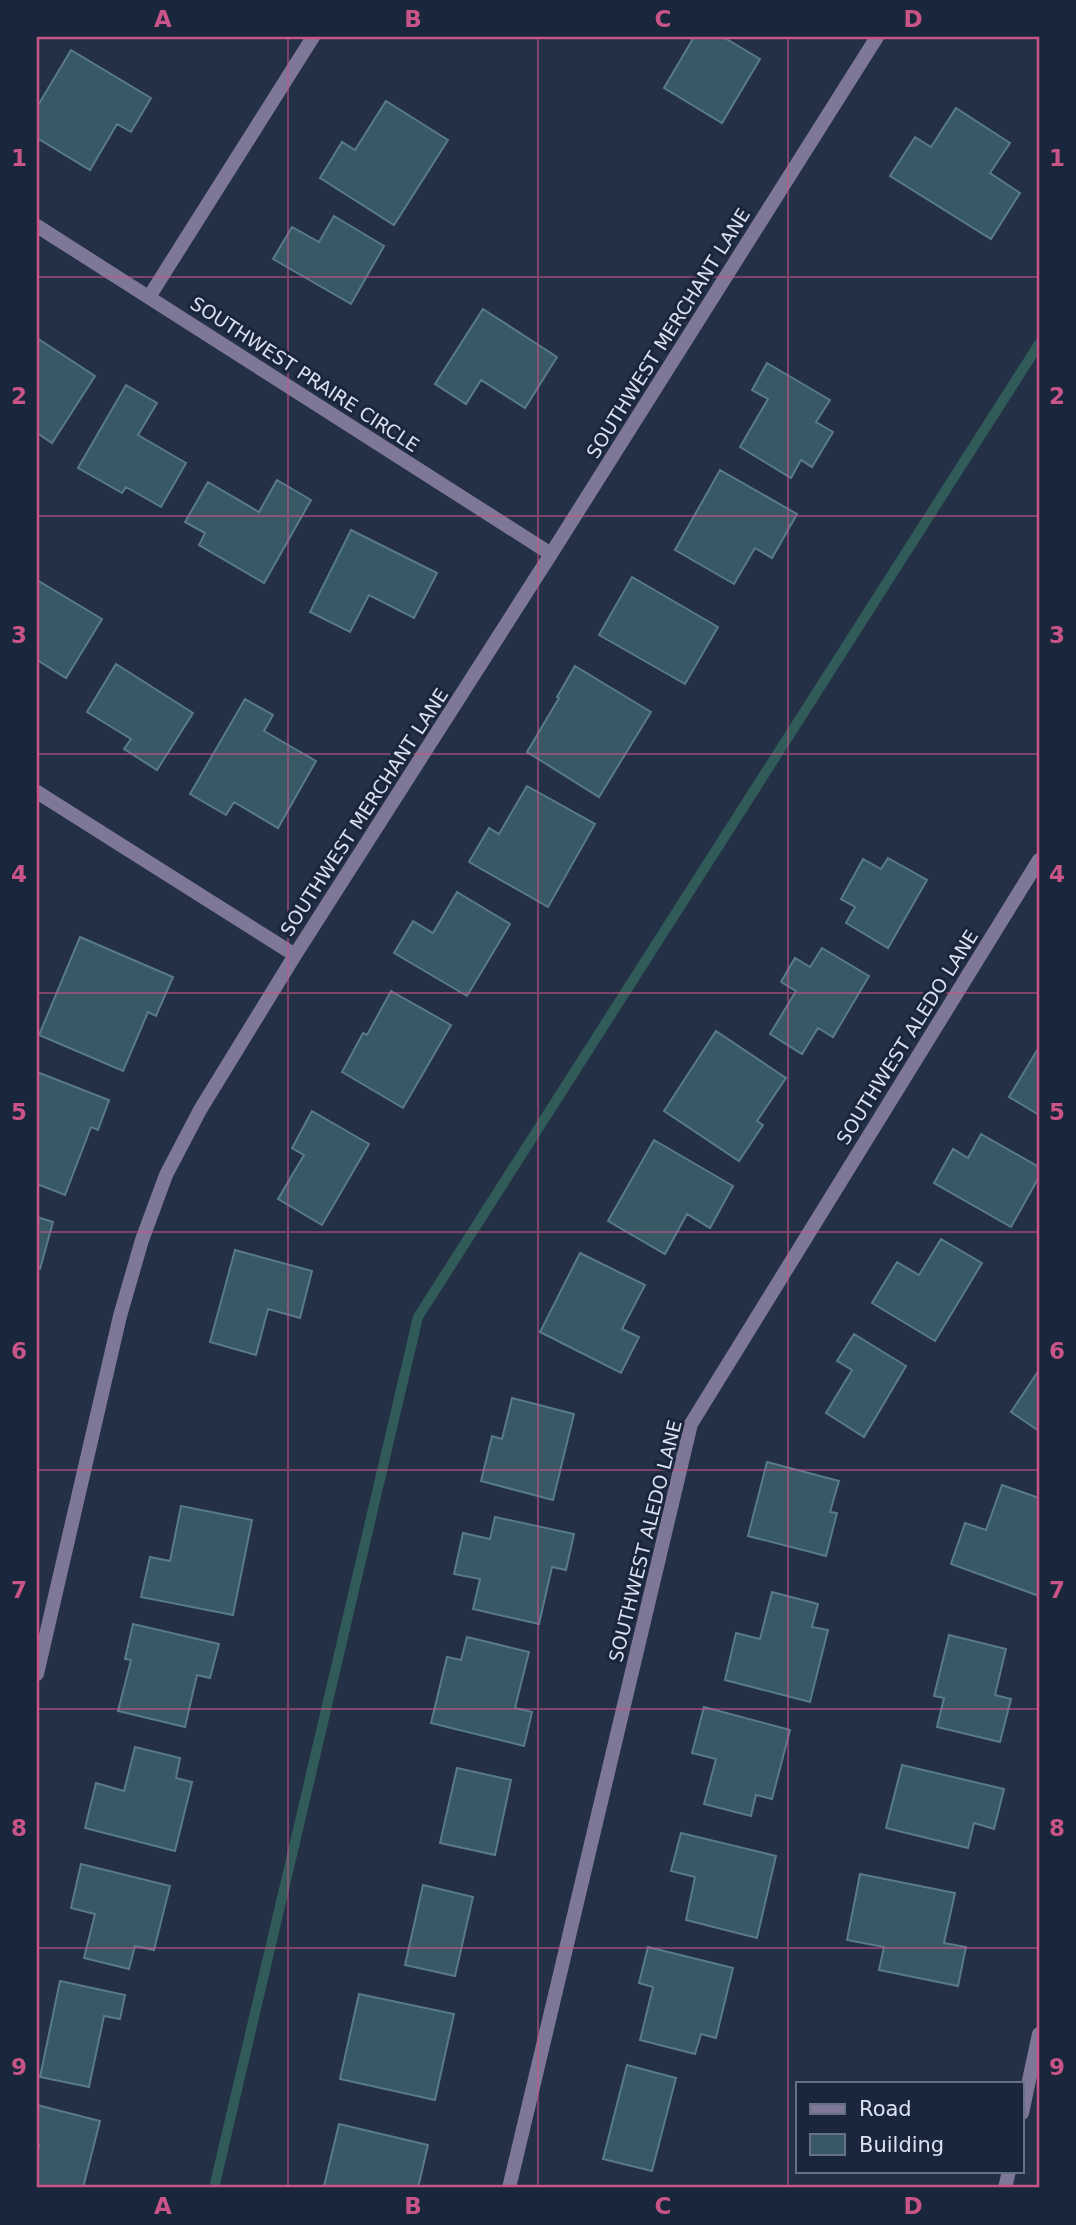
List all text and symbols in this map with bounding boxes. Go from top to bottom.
text: A [154,6,172,32]
text: B [404,6,422,32]
text: C [655,6,671,32]
text: D [903,6,923,32]
text: 1 [11,145,27,171]
text: 1 [1049,145,1065,171]
street label: SOUTHWEST MERCHANT LANE [582,204,754,462]
street label: SOUTHWEST PRAIRE CIRCLE [187,292,423,456]
text: 2 [11,383,27,409]
text: 2 [1049,383,1065,409]
text: 3 [11,622,27,648]
text: 3 [1049,622,1065,648]
street label: SOUTHWEST MERCHANT LANE [276,684,452,940]
text: 4 [11,861,27,887]
text: 4 [1049,861,1065,887]
street label: SOUTHWEST ALEDO LANE [832,926,982,1148]
text: 5 [11,1099,27,1125]
text: 5 [1049,1099,1065,1125]
text: 6 [11,1338,27,1364]
text: 6 [1049,1338,1065,1364]
street label: SOUTHWEST ALEDO LANE [604,1418,686,1664]
text: 7 [11,1577,27,1603]
text: 7 [1049,1577,1065,1603]
text: 8 [11,1815,27,1841]
text: 8 [1049,1815,1065,1841]
text: 9 [11,2054,27,2080]
text: 9 [1049,2054,1065,2080]
legend [796,2082,1024,2172]
text: Road [859,2097,912,2121]
text: Building [859,2133,944,2157]
text: A [154,2193,172,2219]
text: B [404,2193,422,2219]
text: C [655,2193,671,2219]
text: D [903,2193,923,2219]

